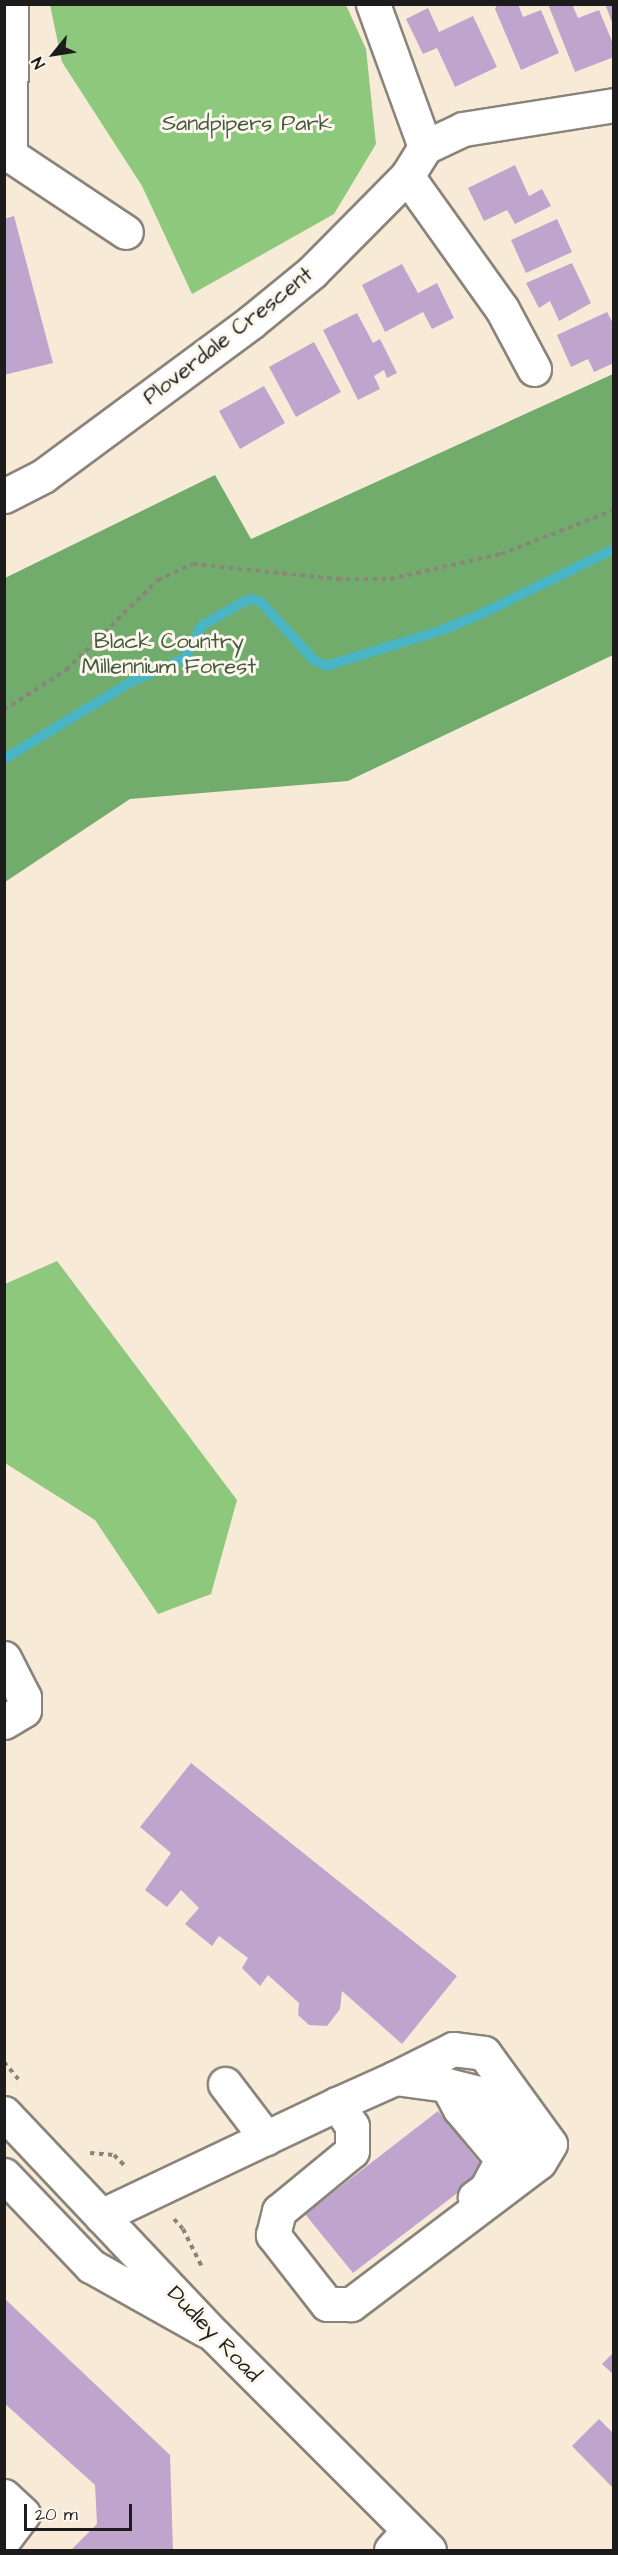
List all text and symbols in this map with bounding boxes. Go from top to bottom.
north arrow [24,24,84,84]
text: N [26,53,50,73]
park label: Sandpipers Park [162,111,332,137]
street label: Ploverdale Crescent [138,261,318,411]
park label: Black Country Millennium Forest [82,628,256,680]
street label: Dudley Road [162,2280,266,2388]
scale bar [27,2492,135,2530]
text: 20 m [35,2502,78,2527]

